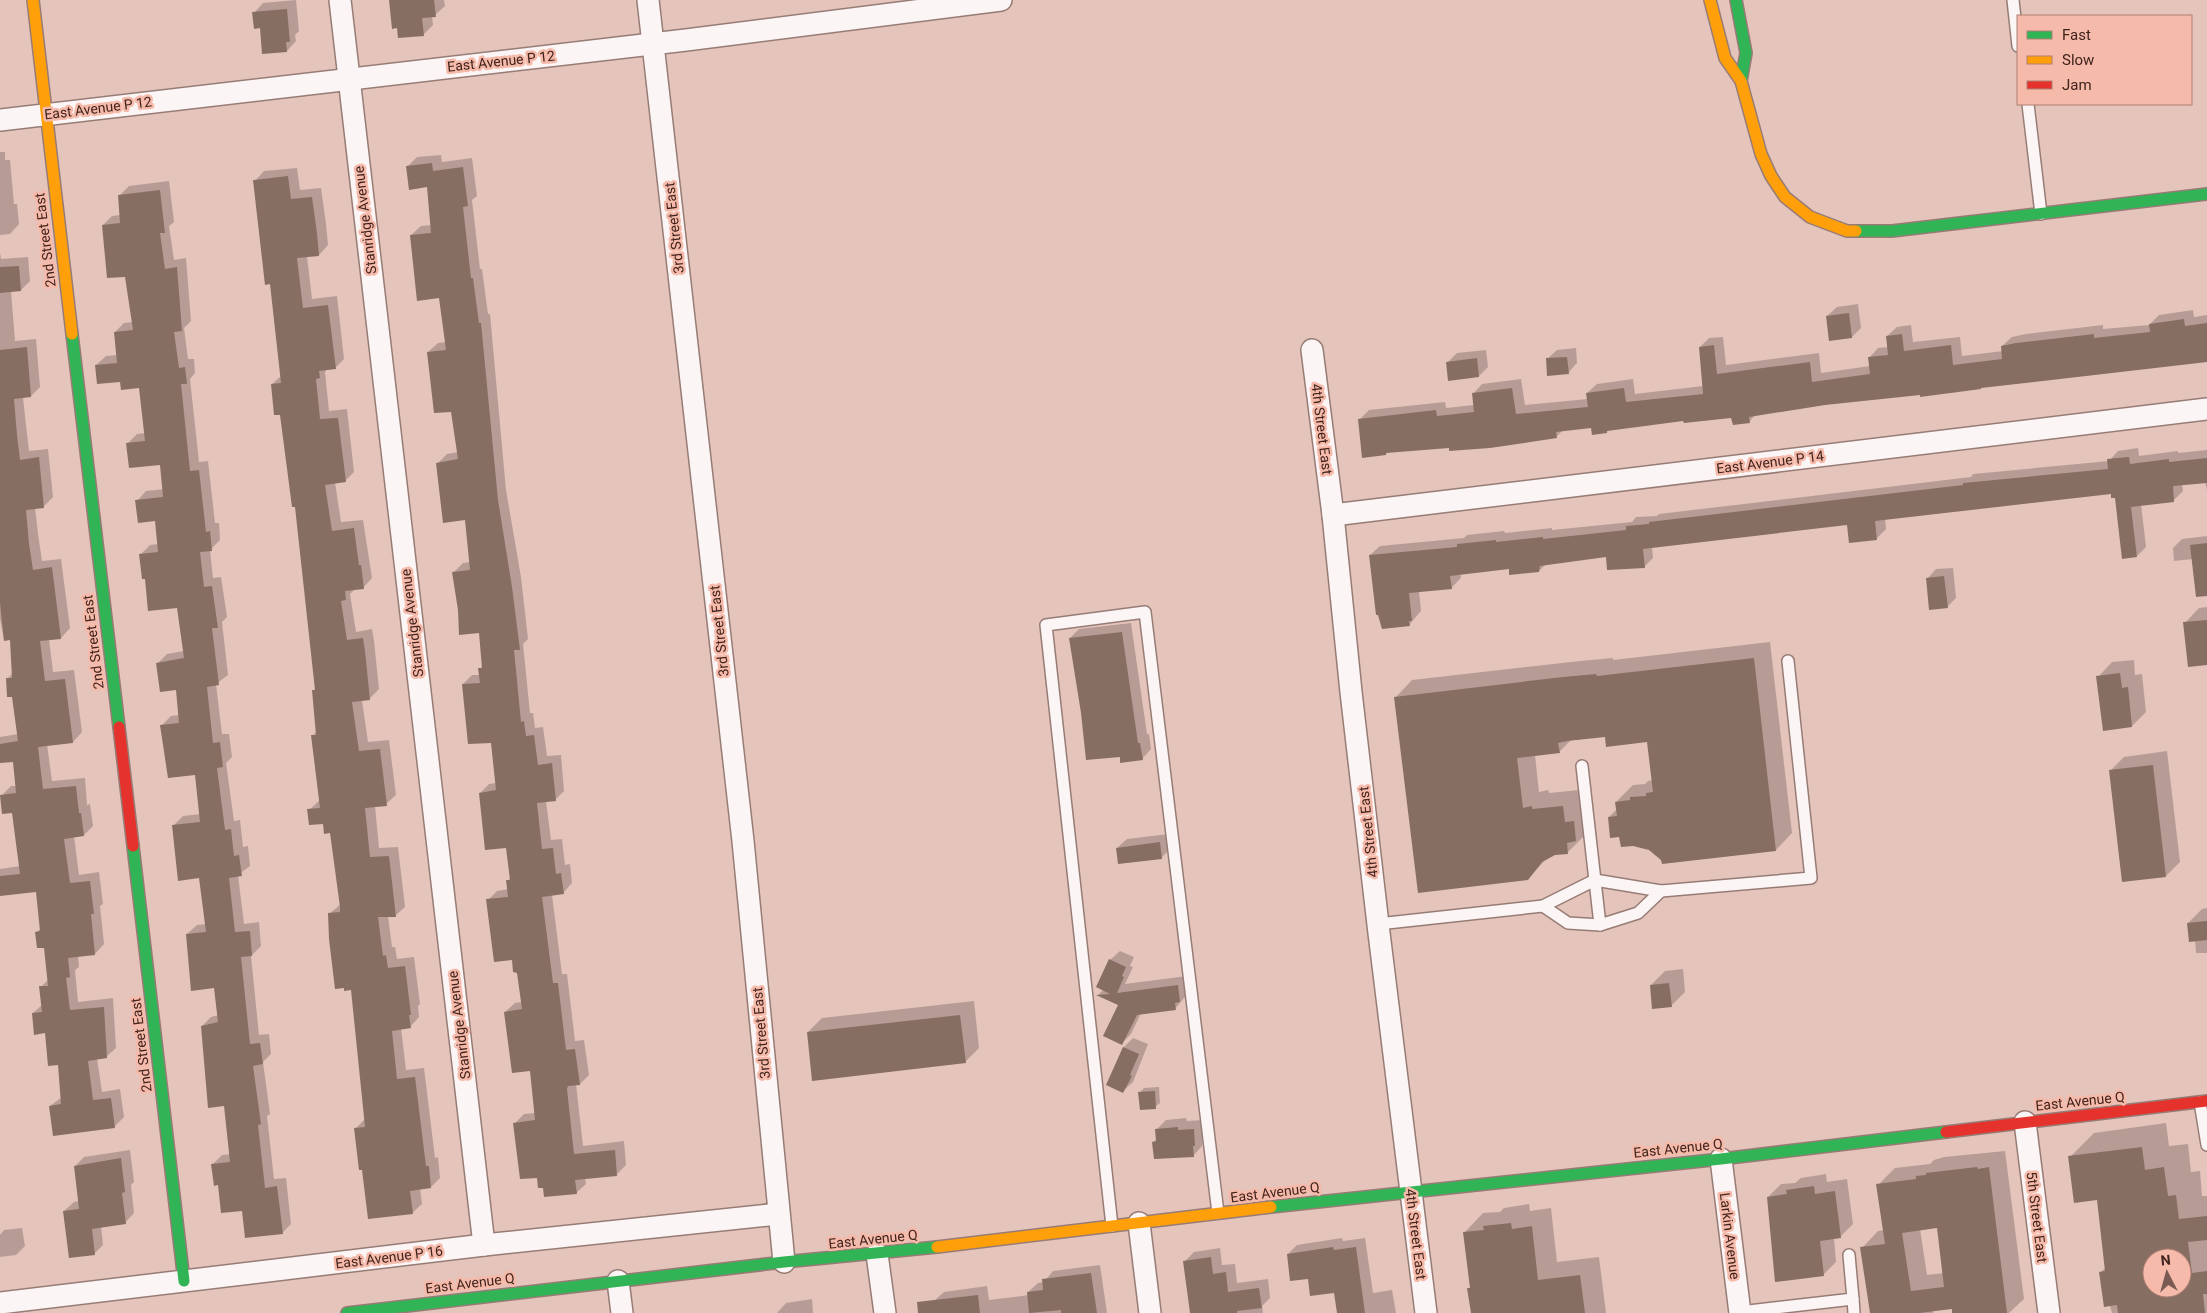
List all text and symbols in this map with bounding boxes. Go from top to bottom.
legend [2017,15,2192,105]
text: Fast [2062,26,2091,44]
street label: East Avenue P 12 [446,47,556,75]
text: Slow [2062,51,2094,69]
text: Jam [2062,76,2092,94]
street label: East Avenue P 12 [43,93,153,123]
street label: Stanridge Avenue [350,165,380,275]
street label: 3rd Street East [661,181,687,274]
street label: 2nd Street East [31,192,59,288]
street label: 4th Street East [1308,383,1336,476]
street label: East Avenue P 14 [1715,447,1825,477]
street label: Stanridge Avenue [397,568,427,678]
street label: 3rd Street East [706,584,732,677]
street label: 2nd Street East [79,594,107,690]
street label: 4th Street East [1355,785,1381,878]
street label: Stanridge Avenue [444,970,474,1080]
street label: 3rd Street East [749,986,773,1079]
street label: 2nd Street East [127,997,155,1093]
street label: East Avenue Q [2035,1088,2125,1114]
street label: East Avenue Q [1633,1135,1723,1161]
street label: 5th Street East [2023,1171,2051,1264]
street label: East Avenue Q [1229,1179,1321,1205]
street label: 4th Street East [1402,1188,1430,1281]
street label: Larkin Avenue [1717,1192,1743,1280]
street label: East Avenue Q [828,1226,918,1252]
street label: East Avenue P 16 [334,1242,444,1272]
north arrow [2142,1248,2192,1298]
text: N [2160,1252,2171,1269]
street label: East Avenue Q [424,1270,516,1296]

